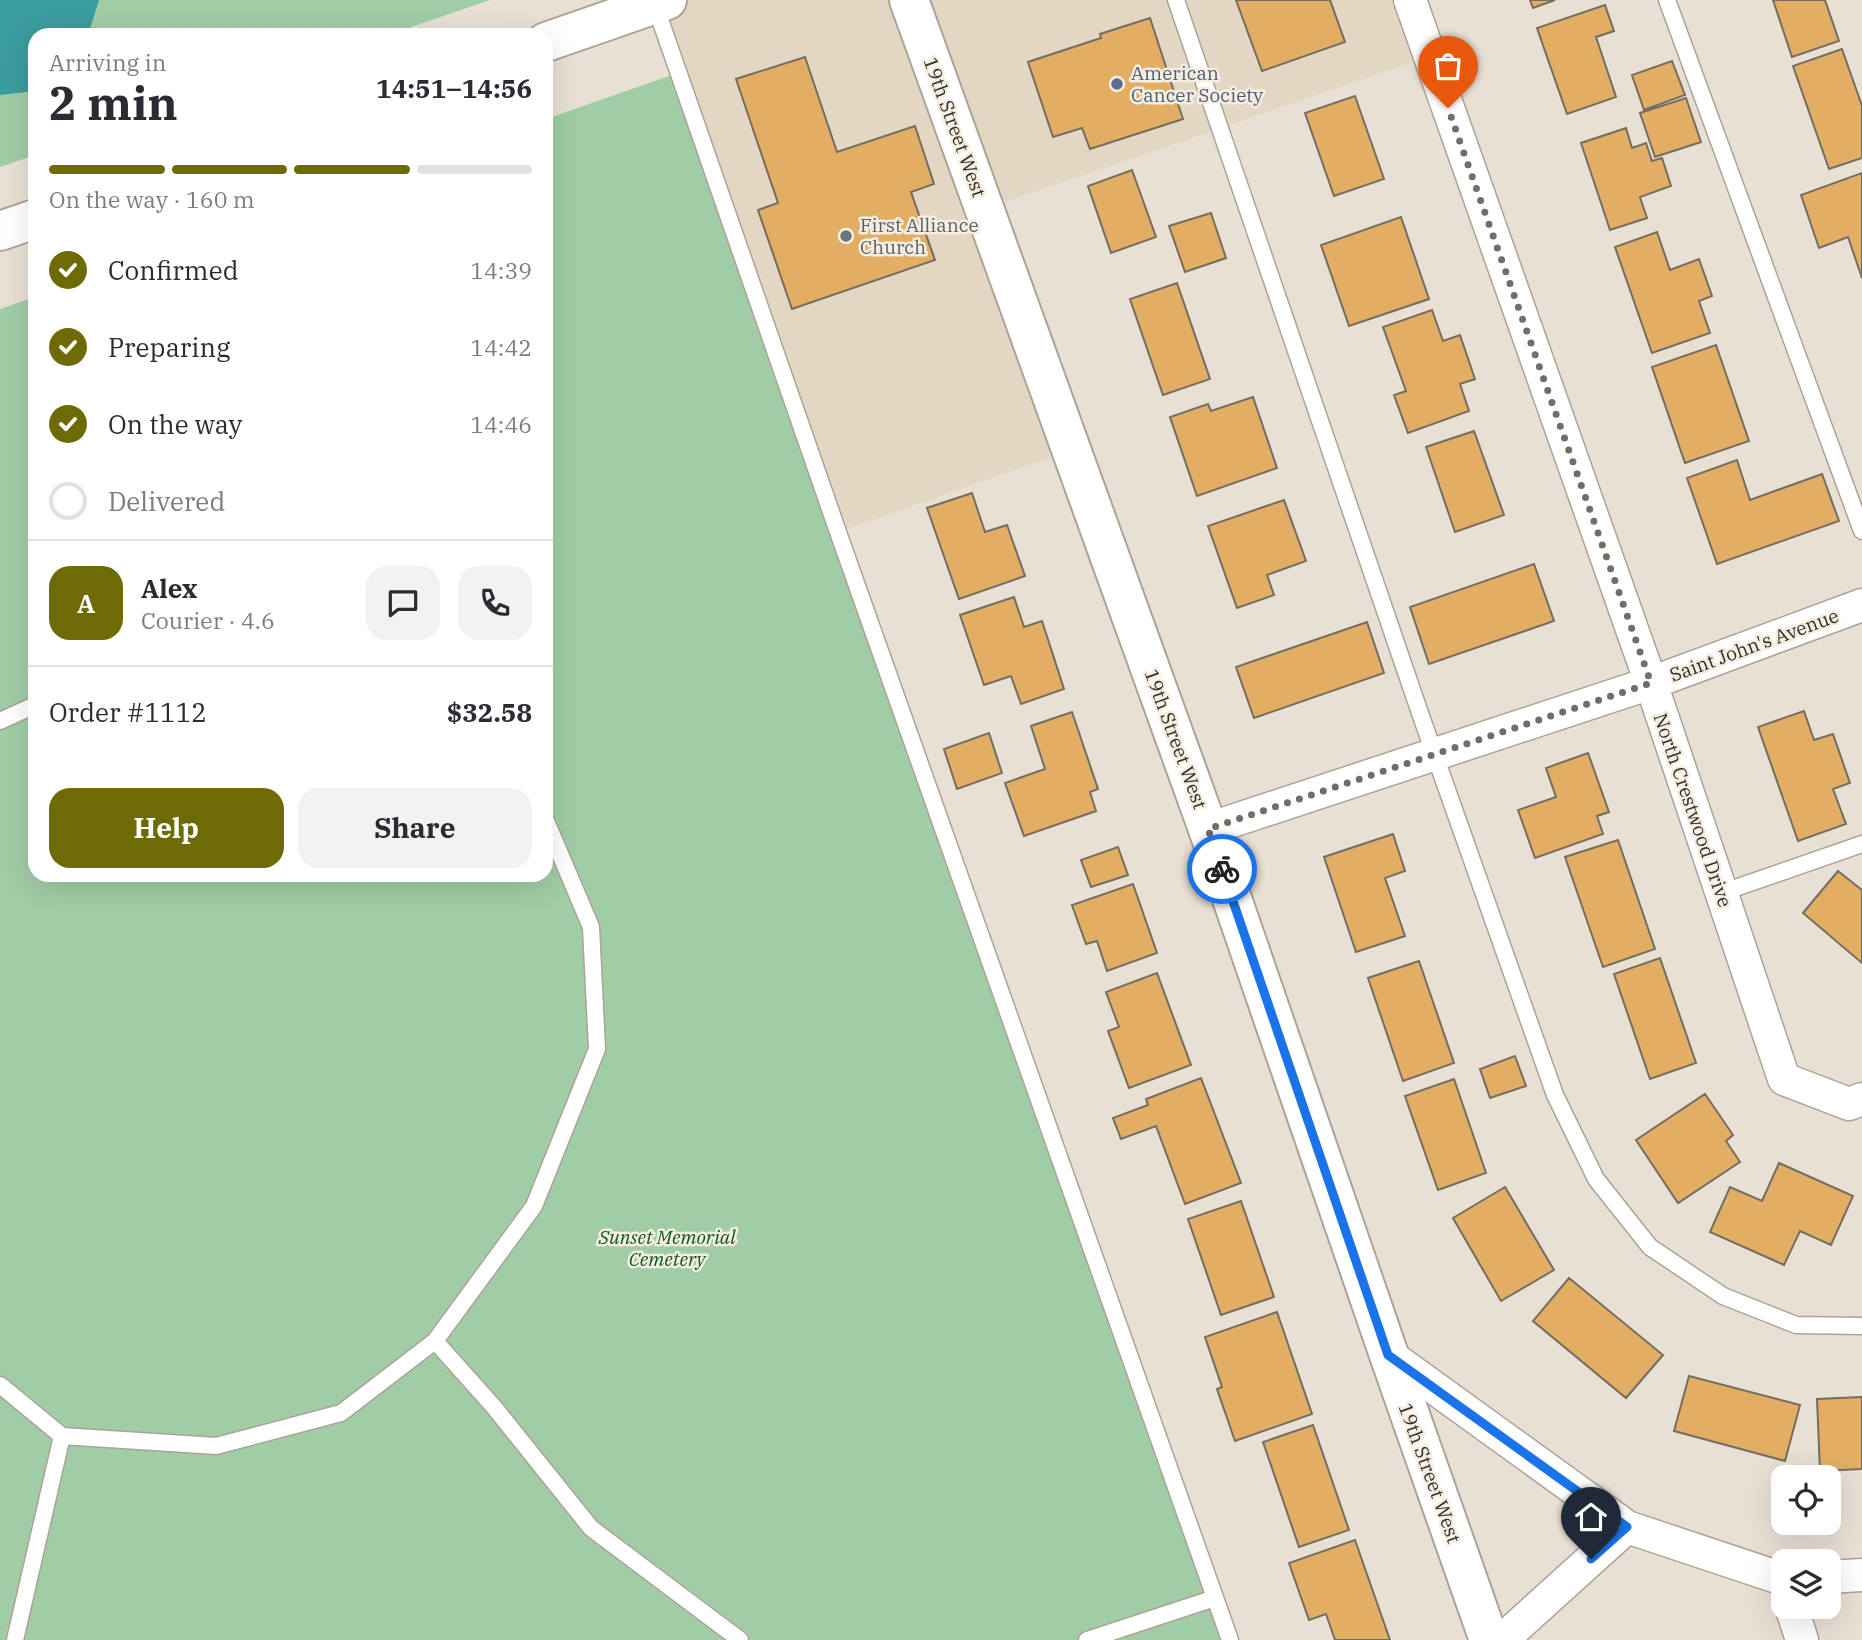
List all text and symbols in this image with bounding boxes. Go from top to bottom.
pin [1418,36,1478,108]
text: Arriving in [49,47,166,77]
icon: bag [1429,47,1467,85]
street label: 19th Street West [919,54,992,200]
place label: American Cancer Society [1131,61,1264,107]
text: 14:51–14:56 [376,71,532,105]
text: 2 min [49,73,178,133]
marker: American Cancer Society [1109,76,1125,92]
text: On the way · 160 m [49,184,255,214]
place label: First Alliance Church [860,213,979,259]
marker: First Alliance Church [838,228,854,244]
icon: check [49,251,87,289]
text: Confirmed [108,253,239,287]
text: 14:39 [470,255,532,285]
icon: check [49,328,87,366]
text: Preparing [108,330,230,364]
text: 14:42 [470,332,532,362]
icon: check [49,405,87,443]
text: On the way [108,407,242,441]
text: 14:46 [470,409,532,439]
text: Delivered [108,484,225,518]
button: chat [366,566,440,640]
button: phone [458,566,532,640]
text: Alex [141,571,197,605]
text: A [77,586,95,620]
street label: Saint John's Avenue [1666,603,1842,687]
text: Courier · 4.6 [141,605,275,635]
street label: 19th Street West [1140,666,1213,812]
text: Order #1112 [49,695,207,729]
text: $32.58 [447,695,532,729]
street label: North Crestwood Drive [1648,710,1738,910]
button: Help [49,788,284,868]
button: Share [298,788,532,868]
courier [1187,834,1257,904]
icon: bike [1203,850,1241,888]
park label: Sunset Memorial Cemetery [597,1225,736,1271]
street label: 19th Street West [1394,1400,1467,1546]
map controls [1771,1465,1841,1619]
button: locate [1771,1465,1841,1535]
pin [1561,1487,1621,1559]
icon: home [1572,1498,1610,1536]
button: layers [1771,1549,1841,1619]

